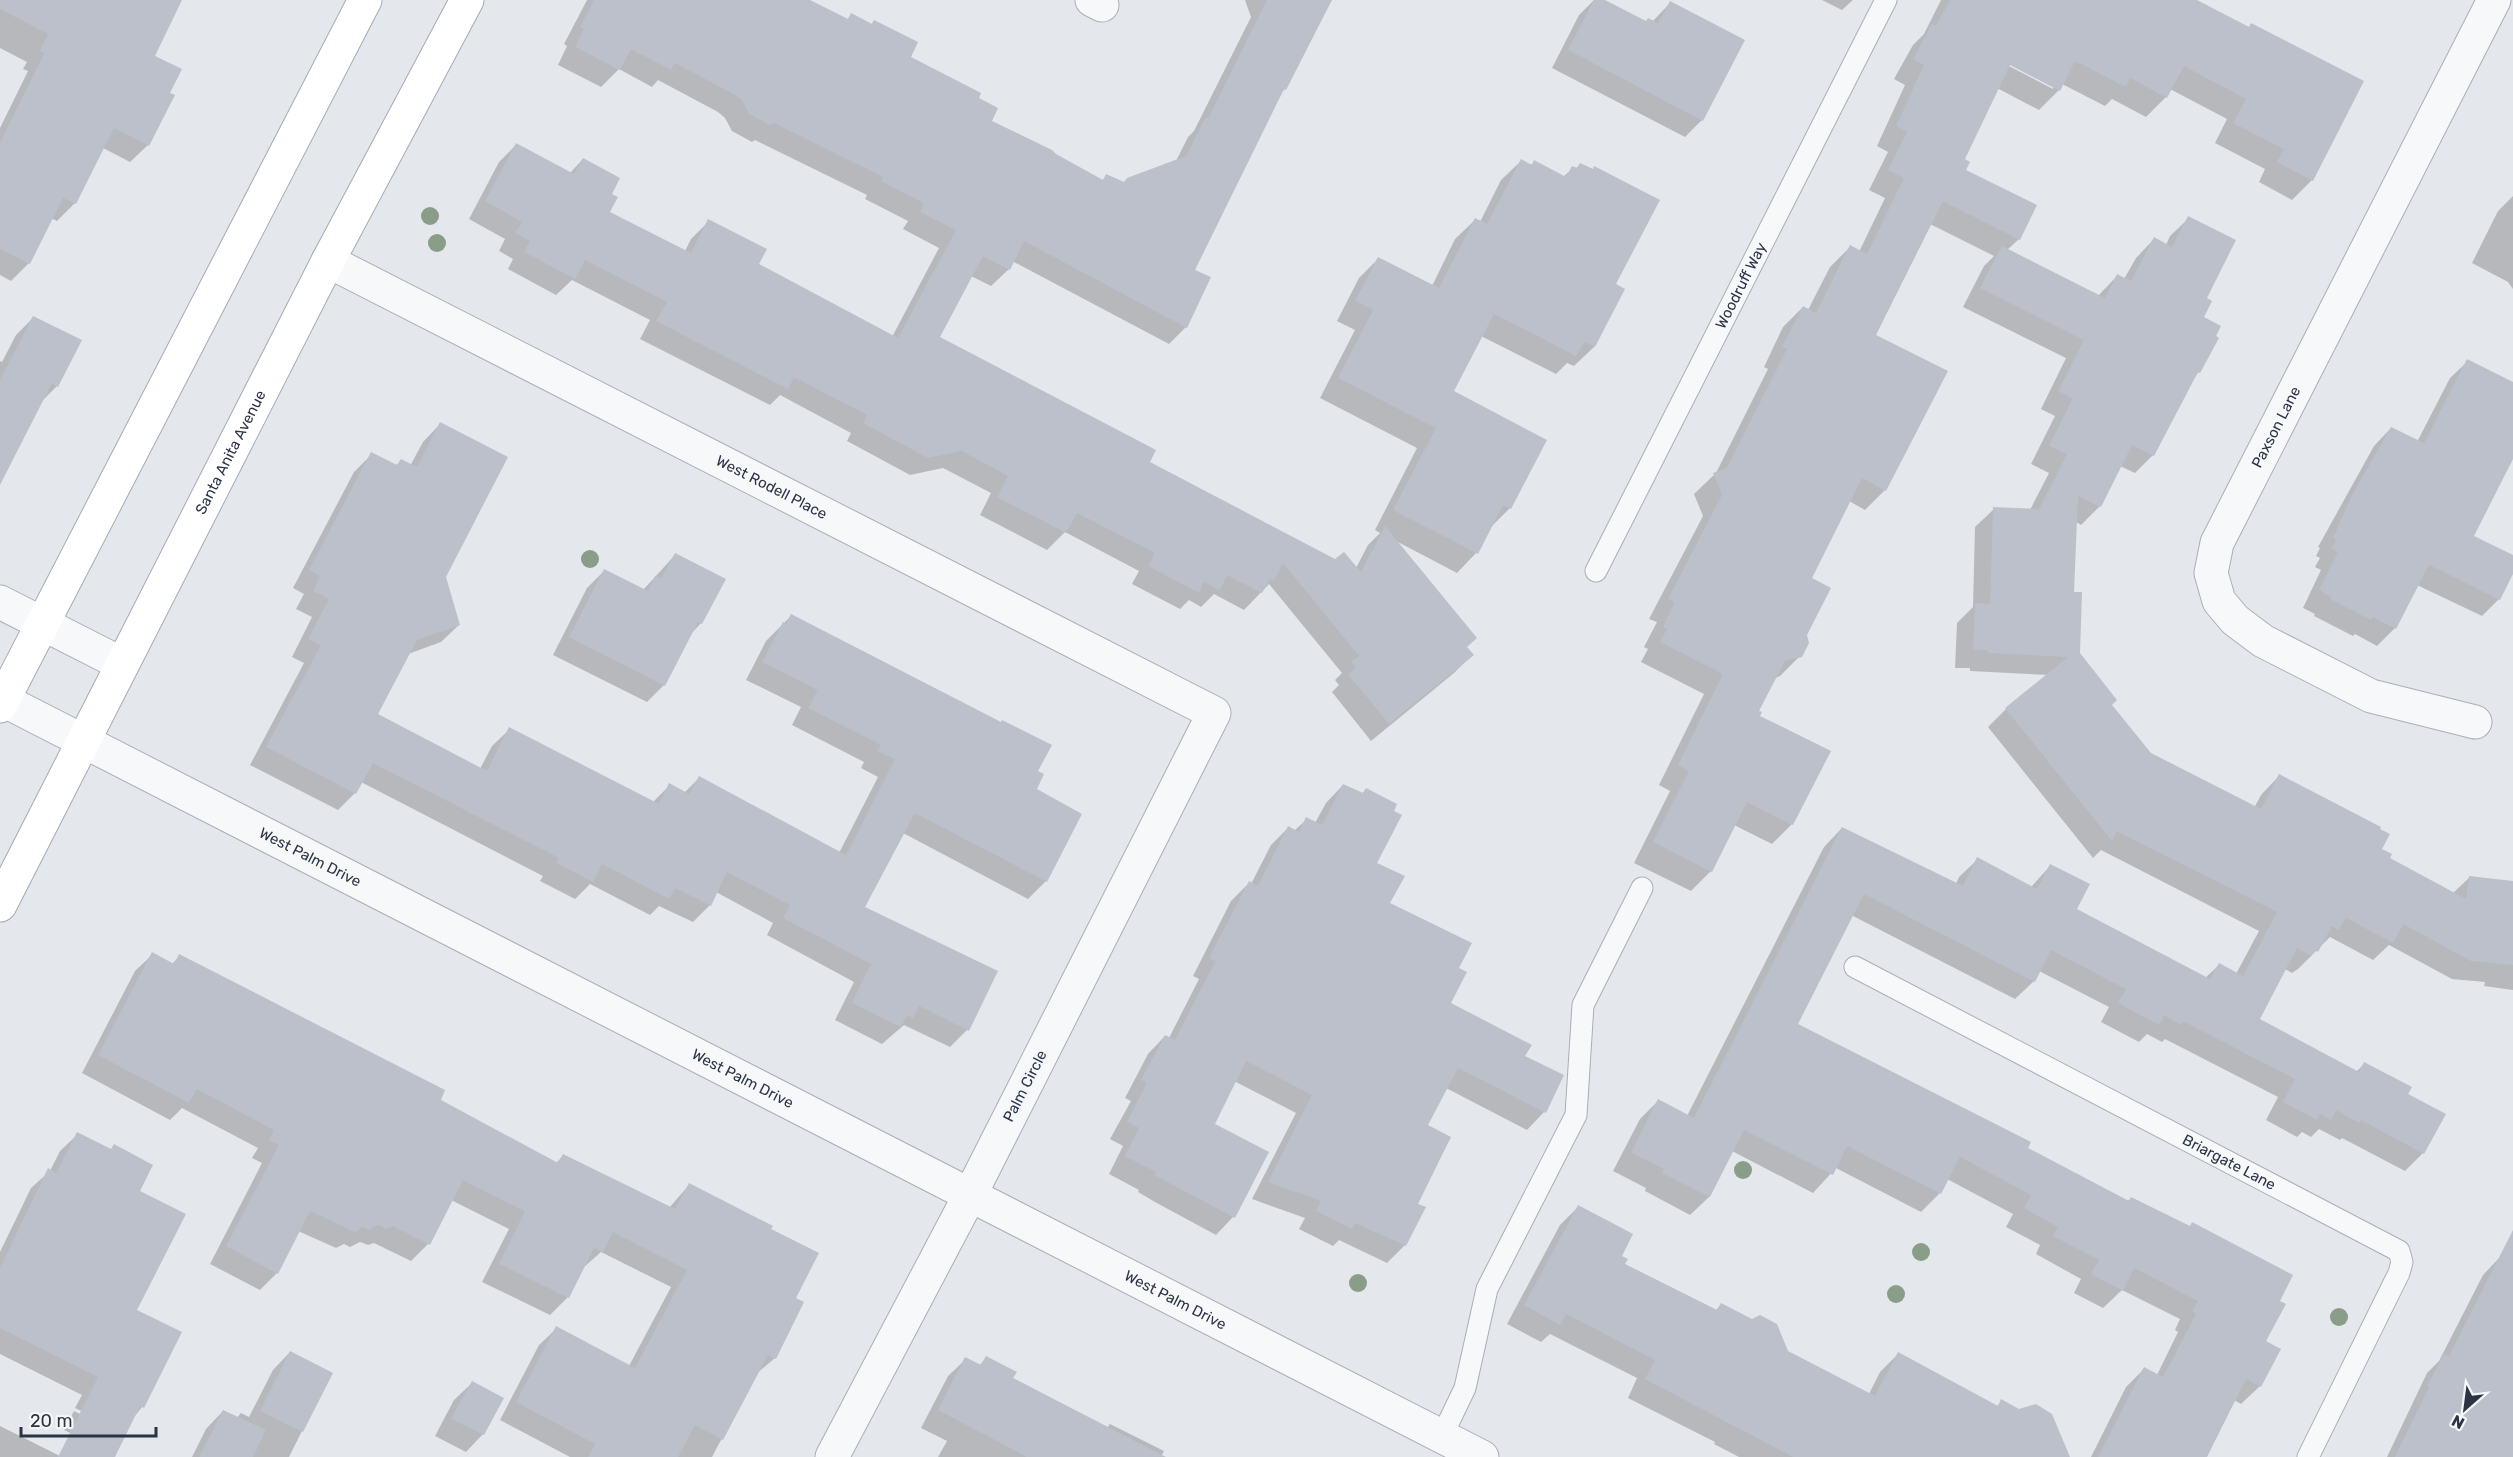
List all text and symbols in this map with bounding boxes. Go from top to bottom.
street label: Woodruff Way [1712,240,1770,332]
street label: Paxson Lane [2248,383,2304,471]
street label: Santa Anita Avenue [191,387,270,517]
street label: West Rodell Place [713,452,830,523]
street label: West Palm Drive [256,824,364,891]
street label: West Palm Drive [689,1045,797,1112]
street label: Palm Circle [999,1047,1051,1125]
street label: Briargate Lane [2179,1131,2279,1194]
street label: West Palm Drive [1121,1267,1229,1334]
north arrow [2435,1379,2495,1439]
scale bar [21,1400,156,1438]
text: 20 m [30,1410,72,1432]
text: N [2449,1411,2468,1433]

